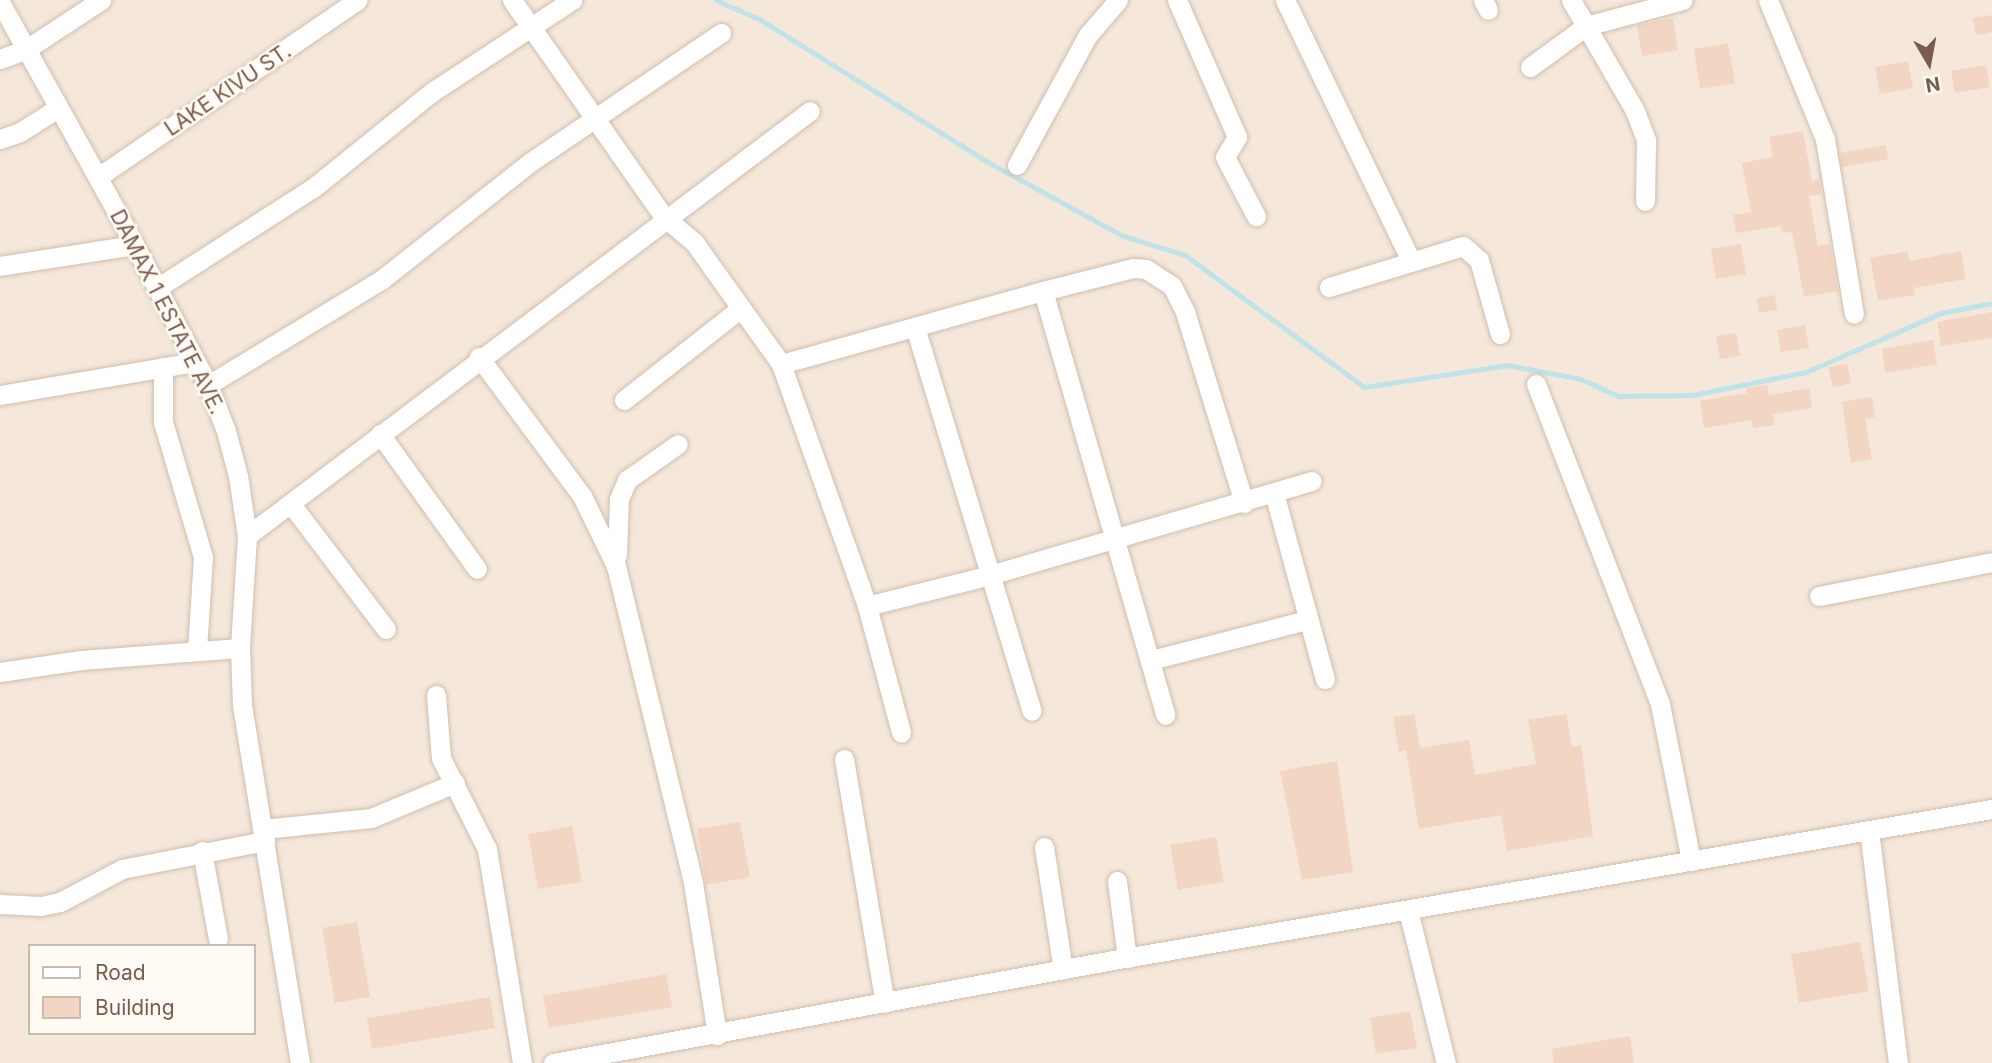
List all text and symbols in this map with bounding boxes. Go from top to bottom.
north arrow [1894,28,1964,98]
street label: LAKE KIVU ST. [160,38,296,142]
text: N [1924,72,1942,97]
street label: DAMAX 1 ESTATE AVE. [104,206,230,418]
legend [28,944,256,1035]
text: Road [95,960,146,985]
text: Building [95,995,175,1020]

